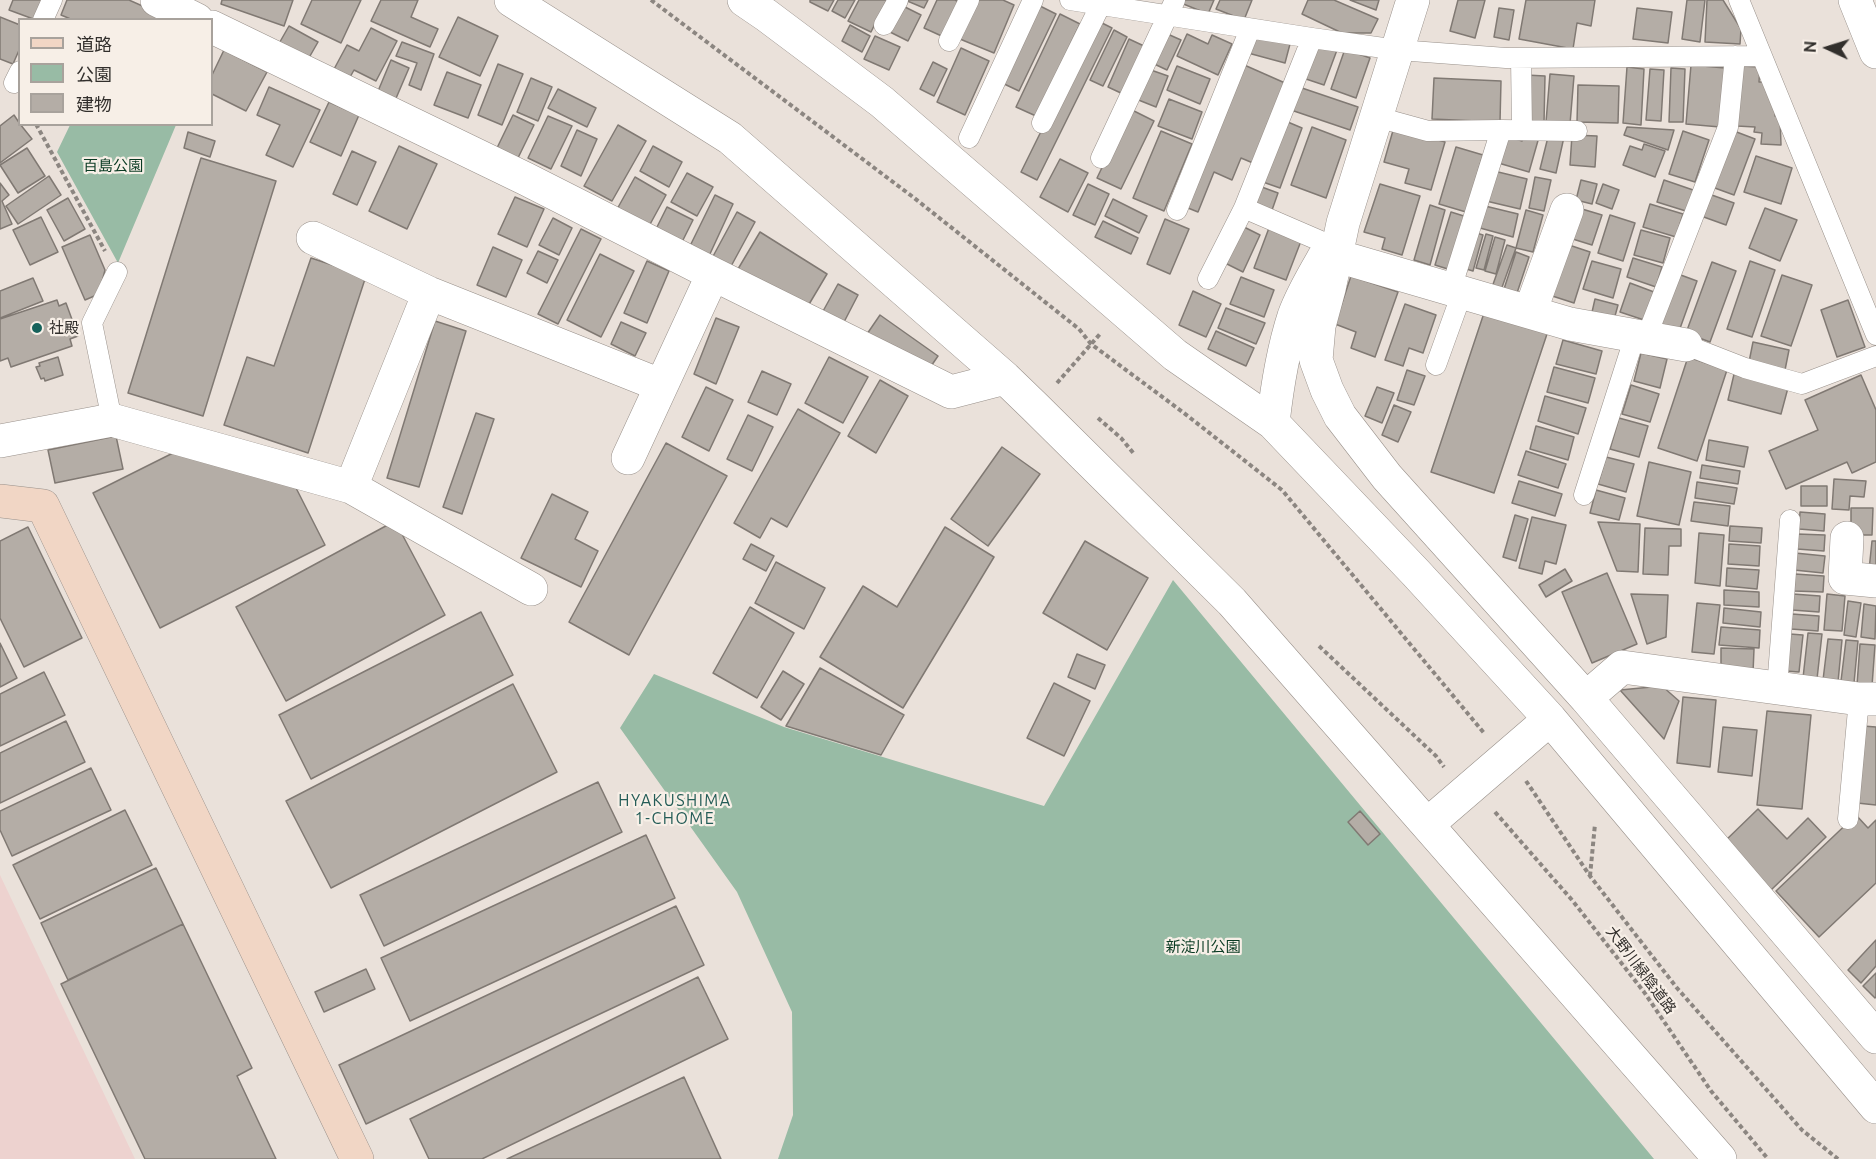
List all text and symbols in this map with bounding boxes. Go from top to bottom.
legend [18,18,213,126]
north arrow [1798,18,1858,78]
text: 道路 [76,34,112,54]
text: N [1801,40,1819,53]
text: 公園 [76,64,112,84]
text: 建物 [76,94,112,114]
park label: 百島公園 [83,157,143,175]
place label: 社殿 [49,319,79,337]
marker: 社殿 [30,321,44,335]
district label: HYAKUSHIMA 1-CHOME [618,791,732,829]
street label: 大野川緑陰道路 [1602,923,1680,1017]
park label: 新淀川公園 [1166,938,1240,956]

